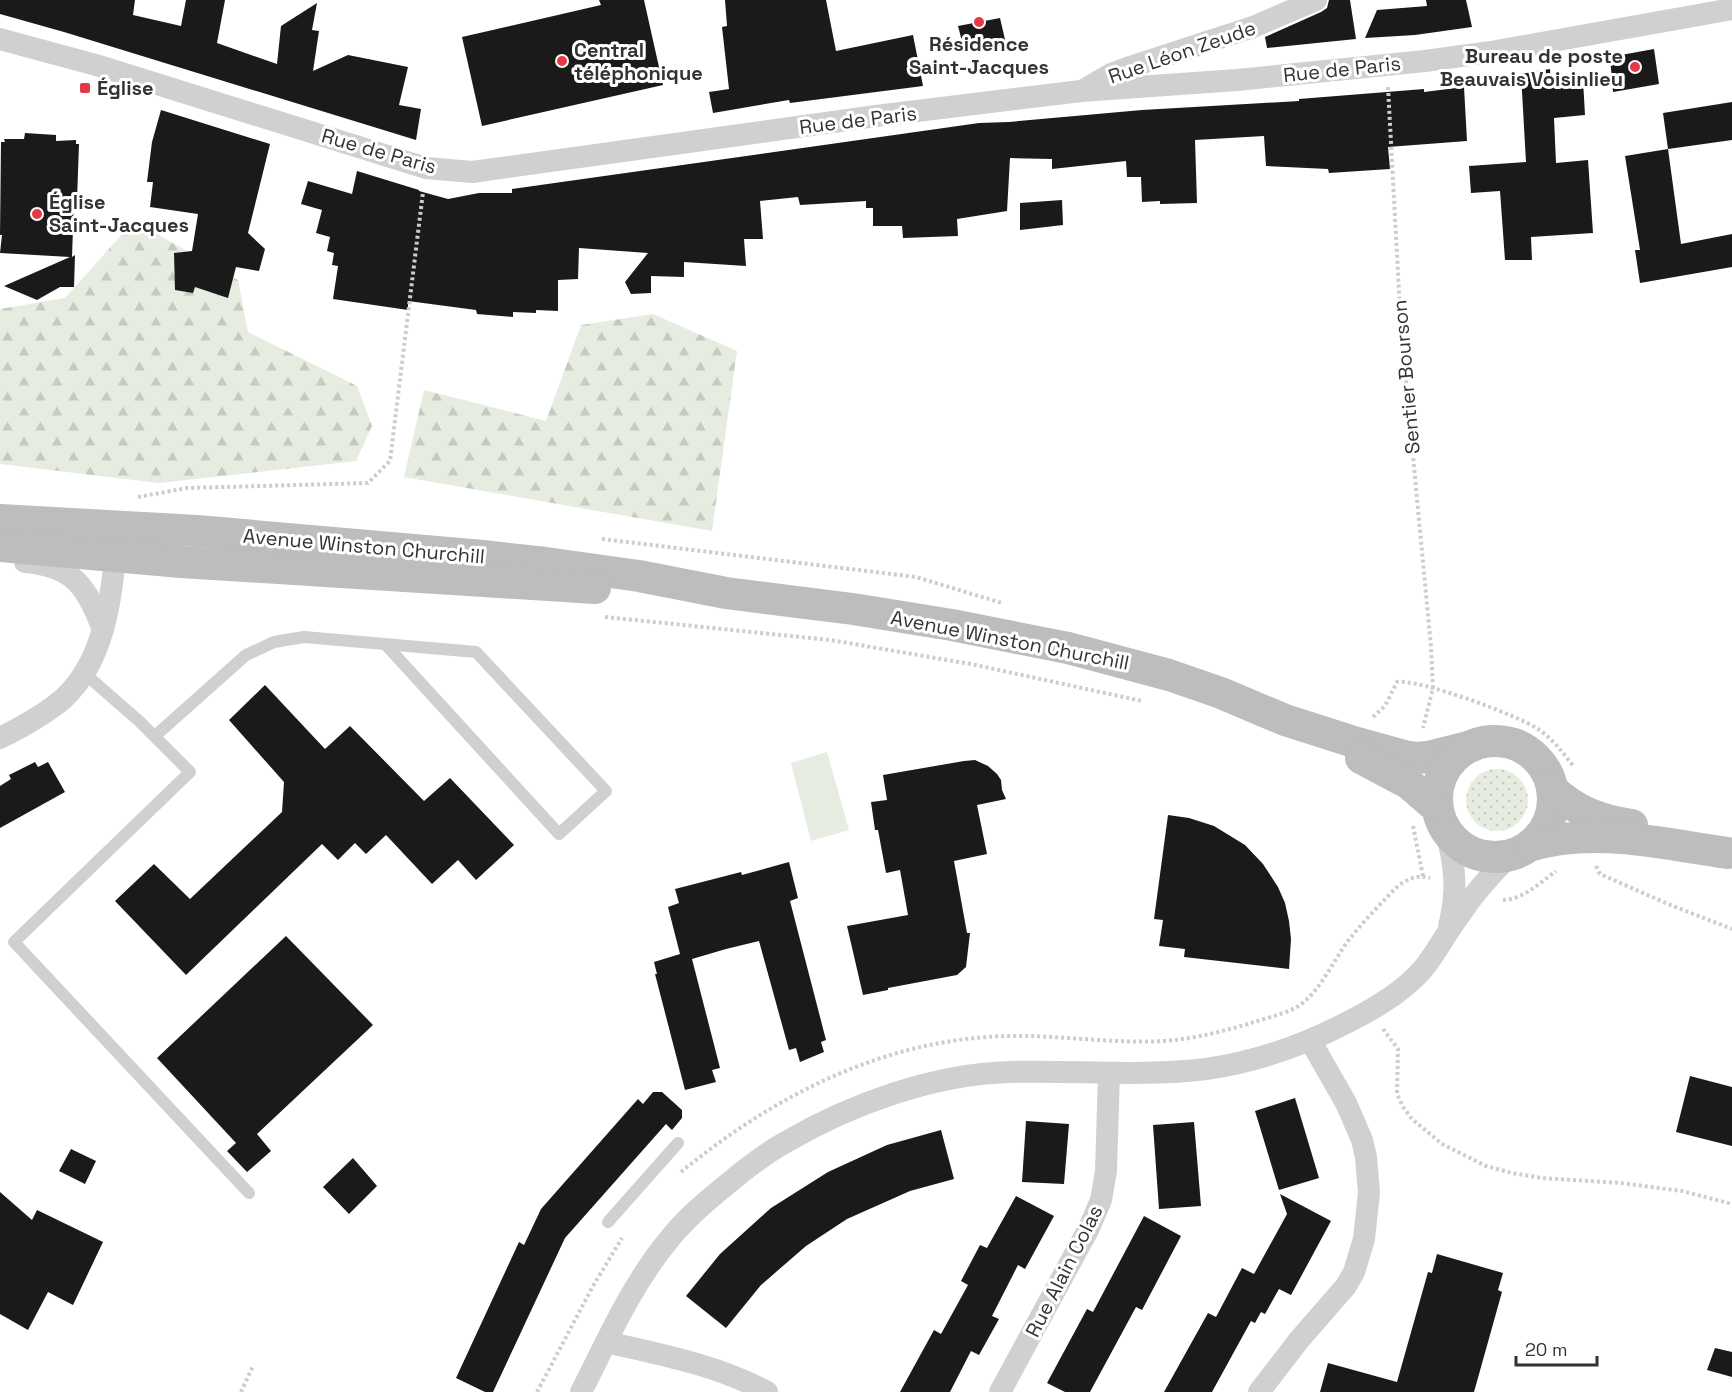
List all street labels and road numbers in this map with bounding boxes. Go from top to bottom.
street label: Rue Léon Zeude [1105,15,1259,89]
street label: Rue de Paris [1282,50,1402,88]
street label: Rue de Paris [798,100,918,140]
street label: Rue de Paris [319,122,439,180]
street label: Sentier Bourson [1386,299,1426,455]
street label: Avenue Winston Churchill [242,522,486,570]
street label: Avenue Winston Churchill [889,604,1131,676]
street label: Rue Alain Colas [1020,1201,1108,1341]

